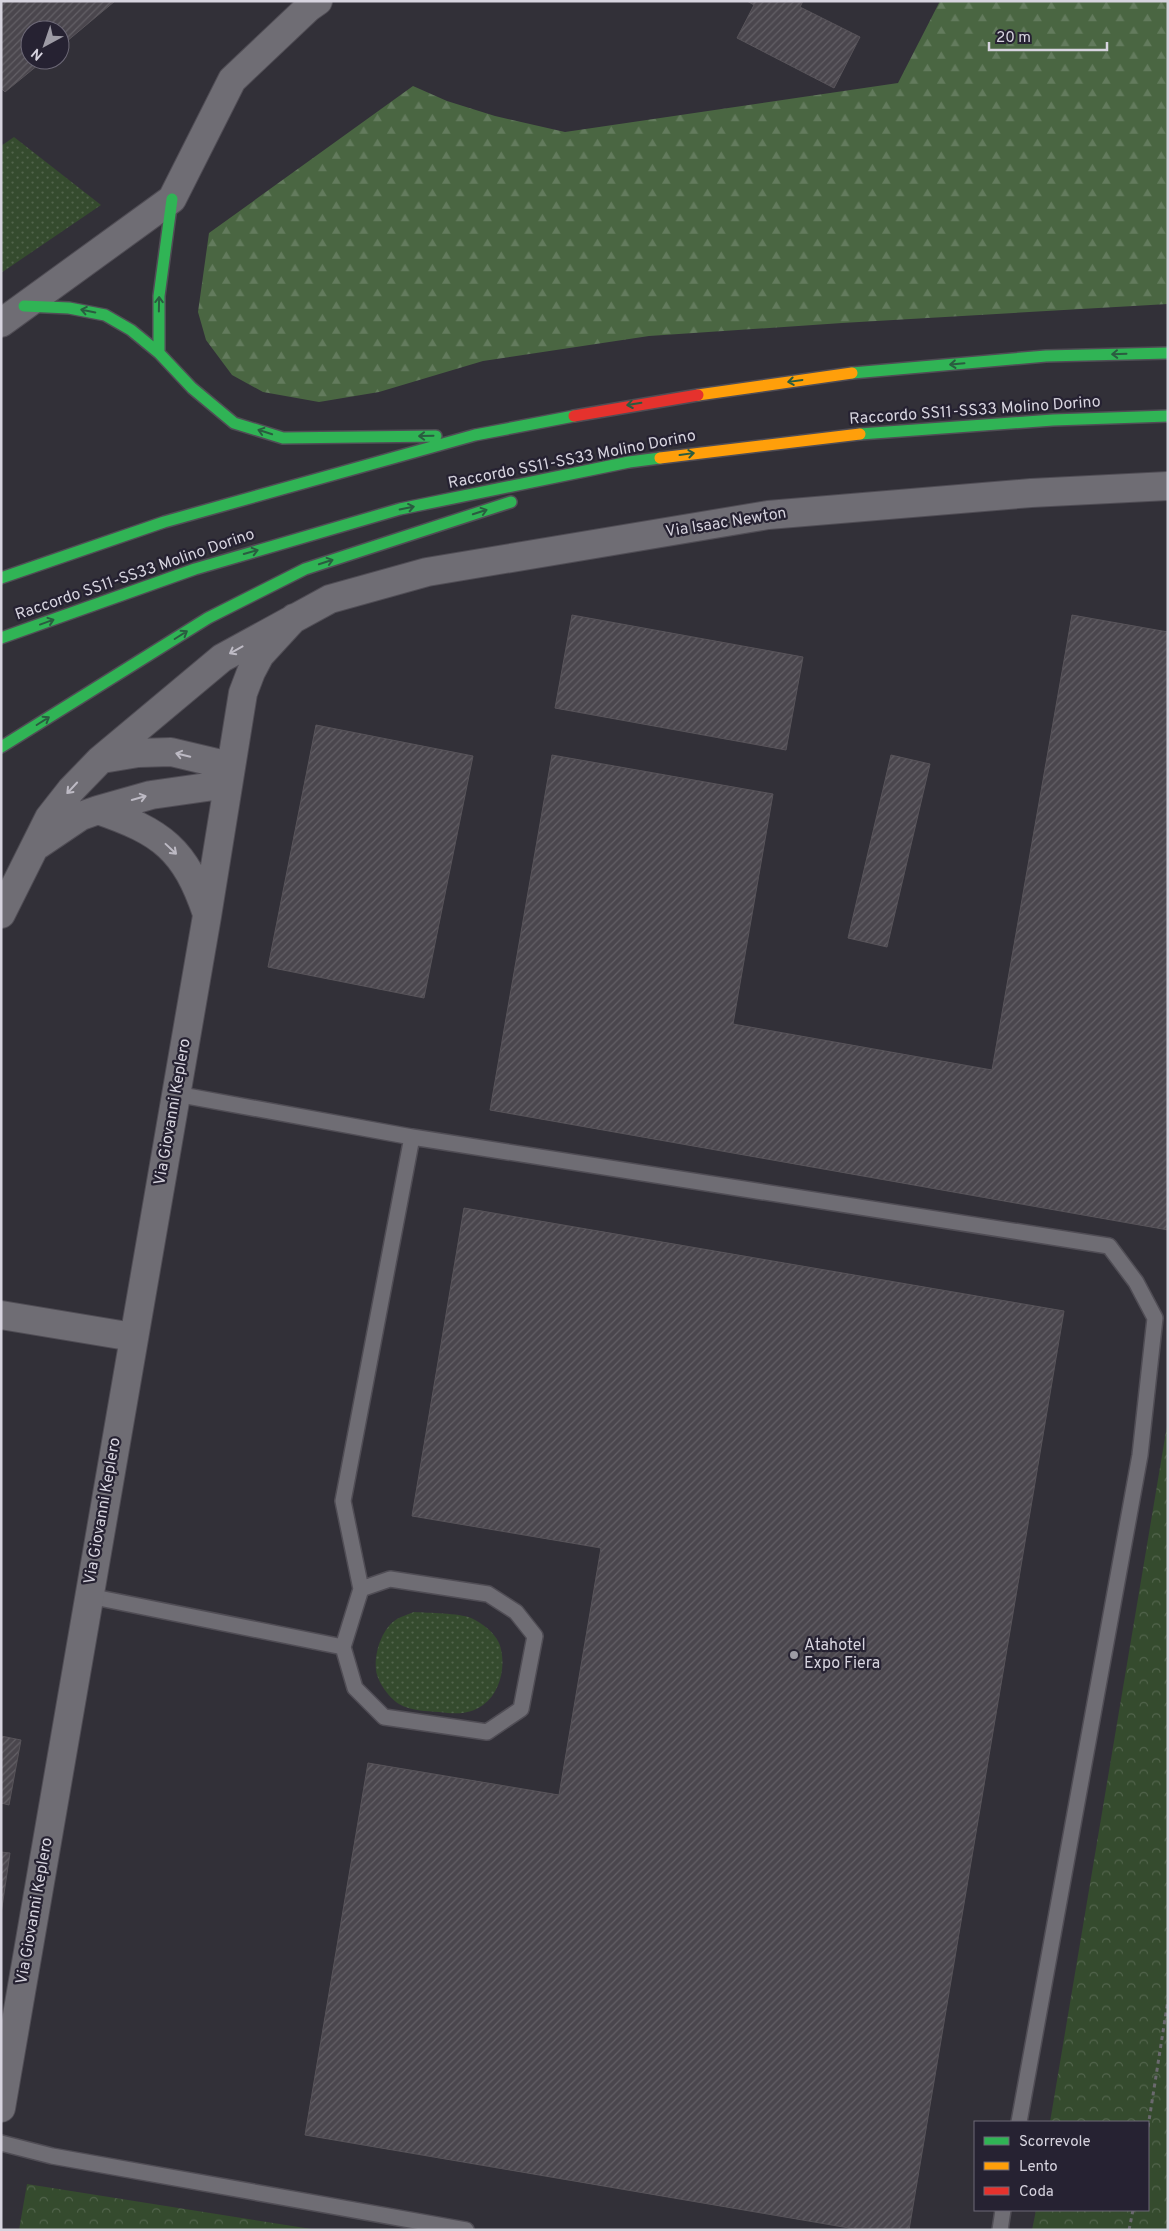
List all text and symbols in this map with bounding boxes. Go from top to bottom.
north arrow [20,20,70,70]
scale bar [989,20,1106,52]
text: 20 m [996,29,1031,48]
text: N [28,44,47,64]
one-way arrow [154,296,164,312]
one-way arrow [80,306,96,316]
one-way arrow [1111,349,1128,359]
one-way arrow [949,360,965,369]
one-way arrow [788,376,804,386]
street label: Raccordo SS11-SS33 Molino Dorino [849,392,1101,430]
one-way arrow [627,399,643,409]
street label: Raccordo SS11-SS33 Molino Dorino [446,426,698,494]
one-way arrow [257,427,273,437]
one-way arrow [419,431,435,441]
one-way arrow [678,449,694,459]
one-way arrow [398,502,414,512]
street label: Via Isaac Newton [664,504,788,542]
one-way arrow [472,506,488,516]
street label: Raccordo SS11-SS33 Molino Dorino [13,525,257,625]
one-way arrow [242,547,258,557]
one-way arrow [317,557,333,567]
one-way arrow [39,617,54,626]
one-way arrow [173,630,187,640]
one-way arrow [229,645,244,655]
one-way arrow [35,715,49,725]
one-way arrow [176,749,192,759]
one-way arrow [66,782,78,795]
one-way arrow [131,793,147,802]
one-way arrow [165,843,178,855]
street label: Via Giovanni Keplero [150,1037,196,1187]
street label: Via Giovanni Keplero [80,1436,126,1586]
place label: Atahotel Expo Fiera [804,1636,880,1674]
marker: Atahotel Expo Fiera [788,1649,800,1661]
street label: Via Giovanni Keplero [12,1836,58,1986]
legend [974,2121,1149,2211]
text: Scorrevole [1019,2133,1091,2152]
text: Lento [1019,2158,1058,2177]
text: Coda [1019,2183,1054,2202]

